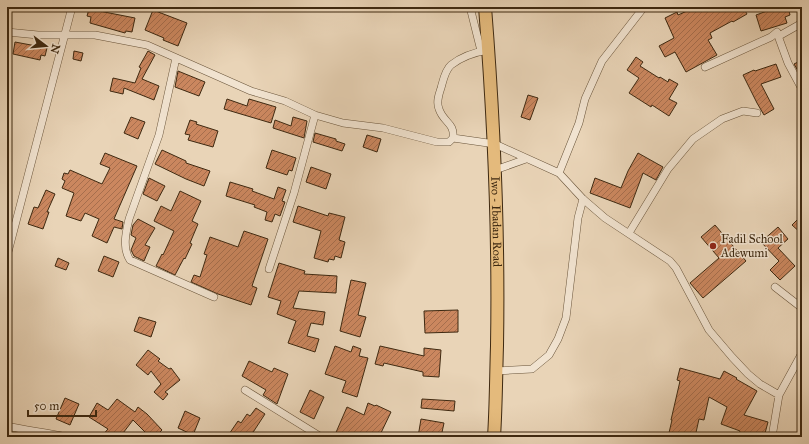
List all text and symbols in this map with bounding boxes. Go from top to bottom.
north arrow [26,26,66,66]
text: N [47,42,63,56]
street label: Iwo - Ibadan Road [488,176,504,267]
place label: Fadil School Adewumi [720,232,784,260]
marker: Fadil School Adewumi [708,241,718,251]
scale bar [28,392,96,418]
text: 50 m [34,399,59,413]

